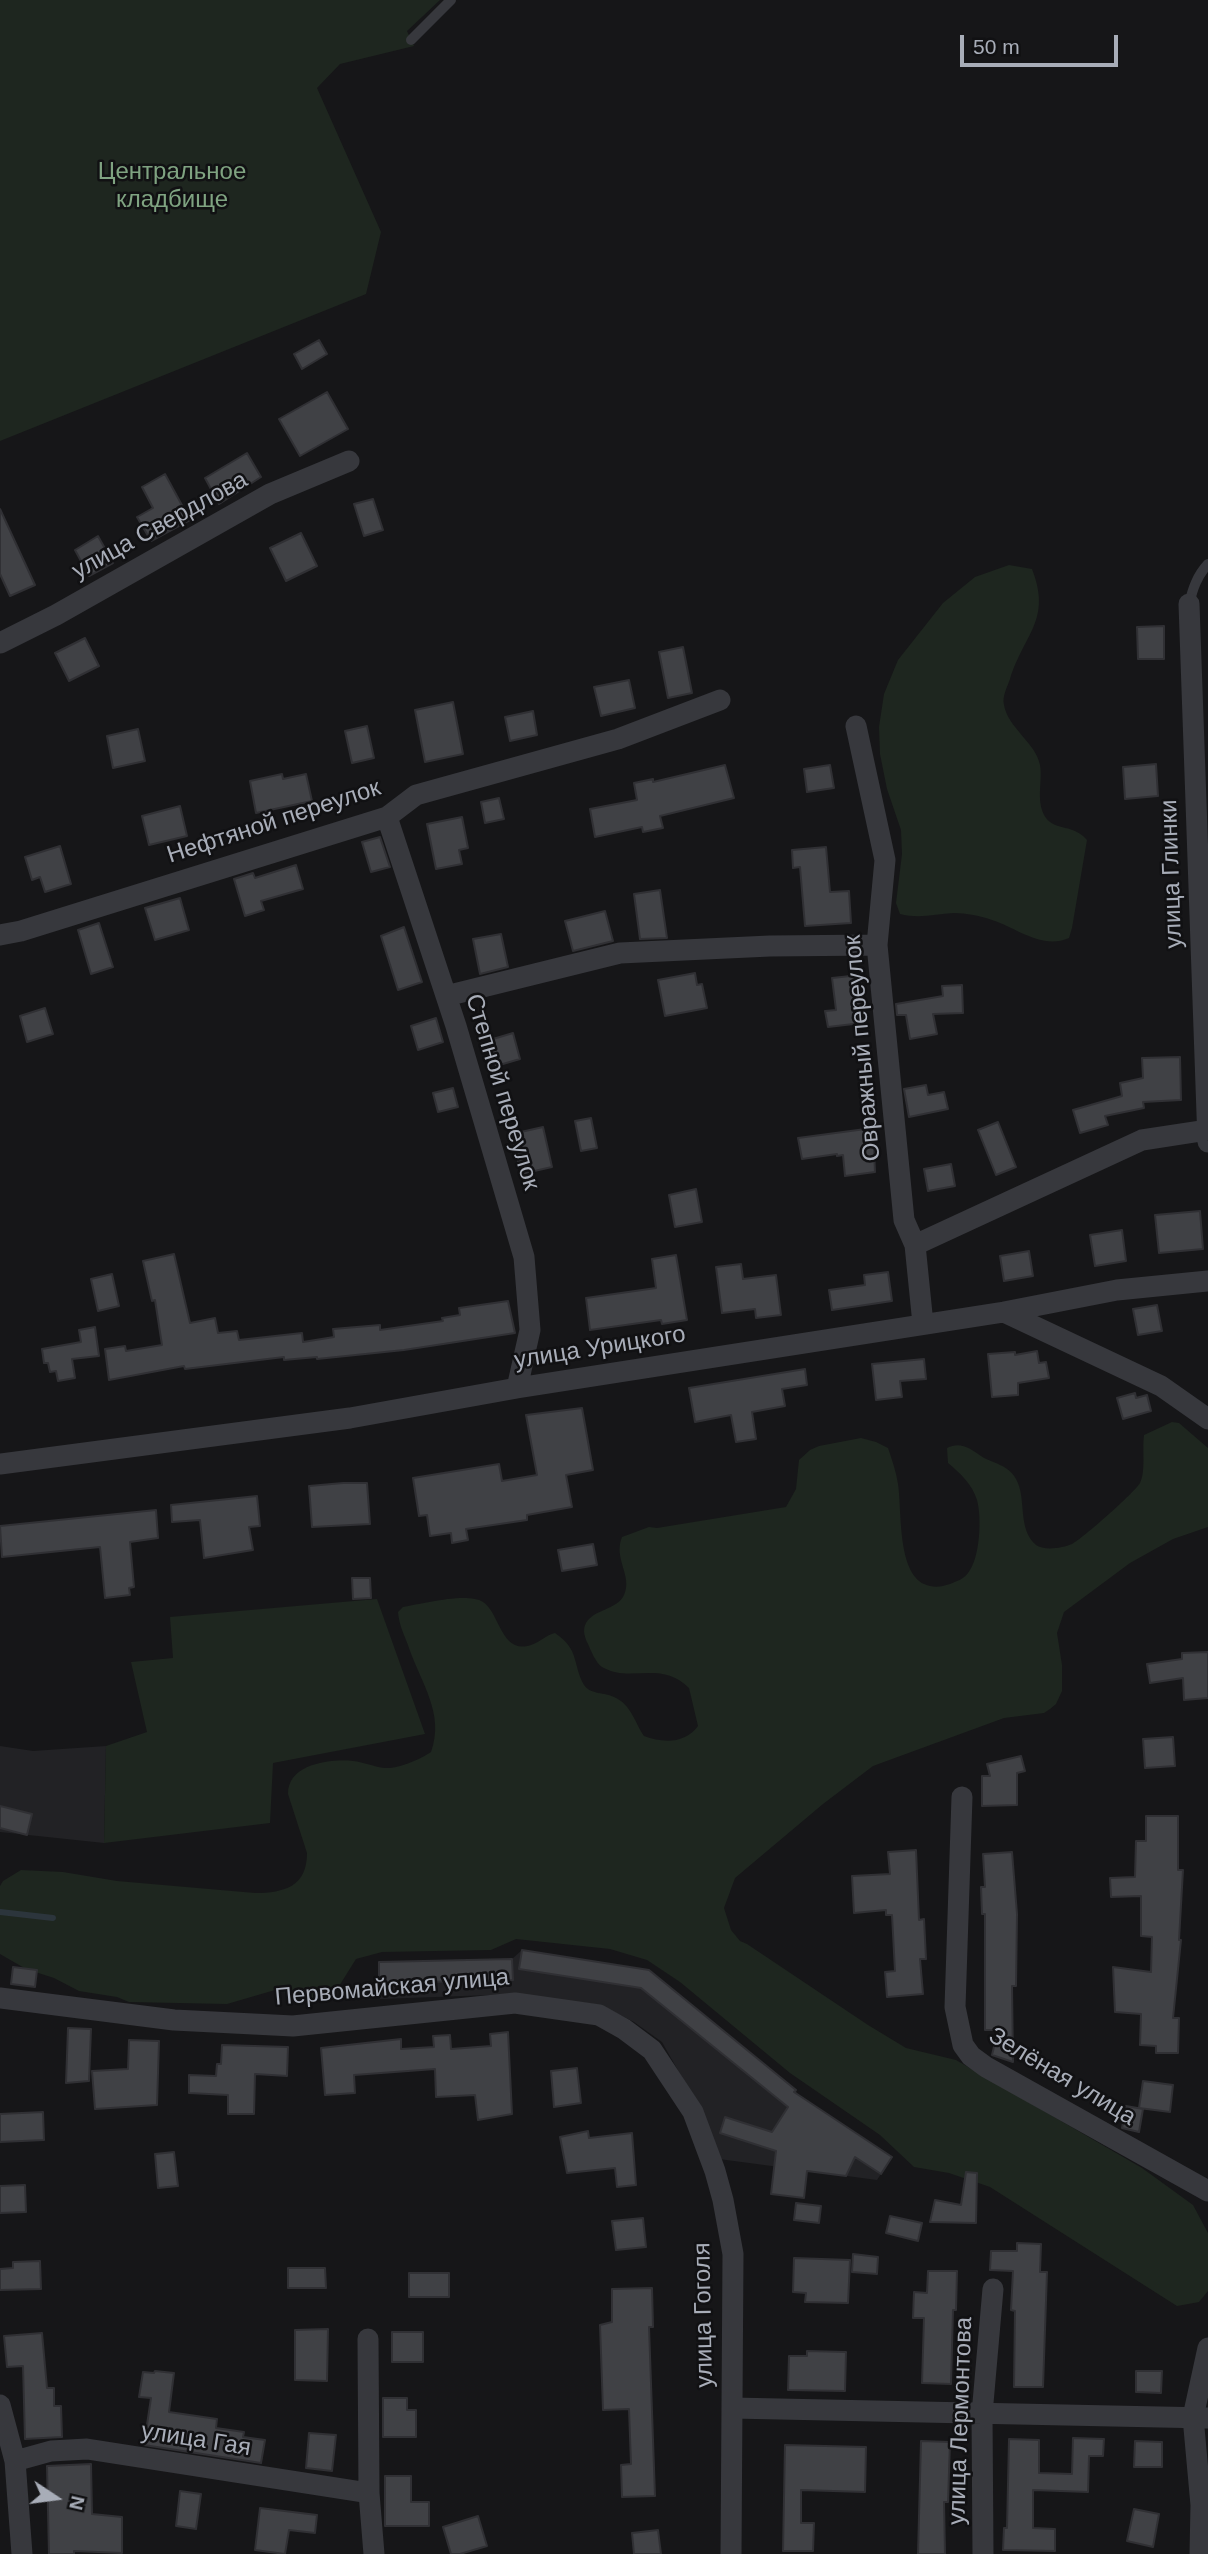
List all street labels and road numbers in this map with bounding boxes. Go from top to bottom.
street label: улица Свердлова [67,466,253,586]
street label: Нефтяной переулок [164,774,384,870]
street label: улица Глинки [1155,799,1189,949]
street label: Овражный переулок [839,934,887,1162]
street label: Степной переулок [458,991,546,1193]
street label: улица Урицкого [512,1320,688,1376]
street label: Первомайская улица [274,1963,510,2013]
street label: Зелёная улица [983,2022,1141,2132]
street label: улица Гоголя [688,2242,720,2388]
street label: улица Лермонтова [943,2317,979,2525]
street label: улица Гая [139,2417,253,2463]

